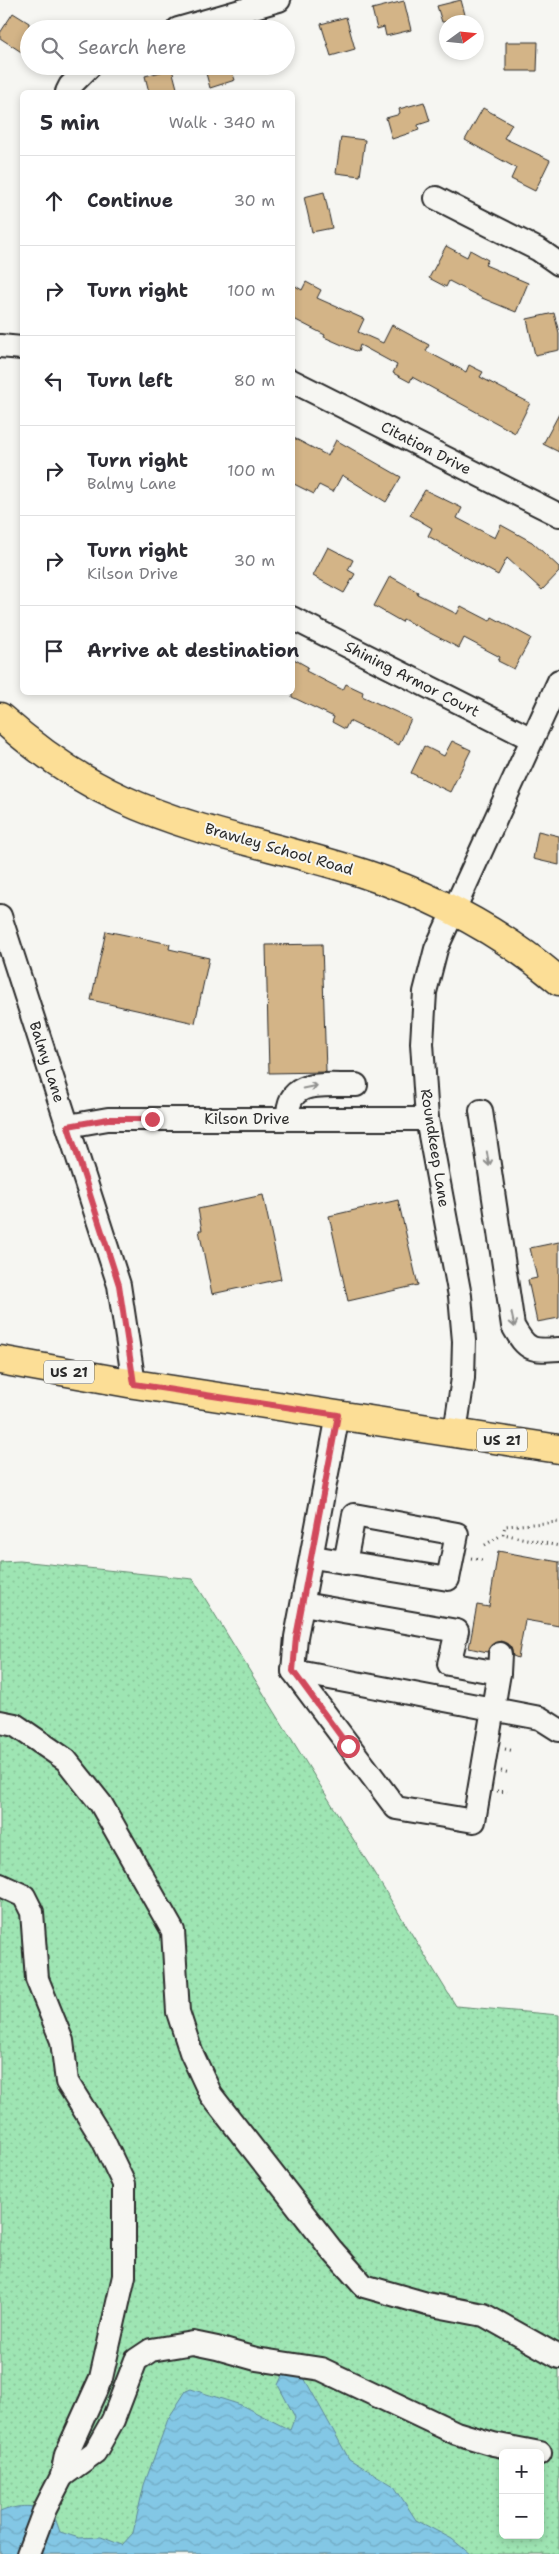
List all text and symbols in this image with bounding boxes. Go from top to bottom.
north arrow [439,15,484,60]
search box [20,20,295,75]
icon: search [38,34,66,62]
text: Search here [78,35,187,60]
text: 5 min [40,109,100,137]
text: Walk · 340 m [169,112,275,133]
icon: ahead [40,187,68,215]
text: Continue [87,188,173,213]
text: 30 m [234,190,275,211]
icon: right [40,277,68,305]
text: Turn right [87,278,188,303]
text: 100 m [227,280,275,301]
icon: left [40,367,68,395]
text: Turn left [87,368,173,393]
text: 80 m [234,370,275,391]
street label: Citation Drive [377,417,475,479]
text: Turn right [87,448,188,473]
icon: right [40,457,68,485]
text: 100 m [227,460,275,481]
text: Balmy Lane [87,473,177,494]
text: Turn right [87,538,188,563]
icon: right [40,547,68,575]
text: 30 m [234,550,275,571]
text: Kilson Drive [87,563,178,584]
street label: Shining Armor Court [341,636,483,722]
icon: arrive [40,637,68,665]
text: Arrive at destination [87,638,299,663]
street label: Brawley School Road [202,818,356,880]
street label: Balmy Lane [25,1019,69,1105]
one-way arrow [302,1082,318,1092]
street label: Roundkeep Lane [416,1087,454,1209]
route end [141,1108,164,1131]
street label: Kilson Drive [204,1109,290,1129]
one-way arrow [484,1151,494,1167]
one-way arrow [509,1311,518,1327]
road number: US 21 [44,1360,94,1384]
road number: US 21 [477,1428,527,1452]
route start [337,1735,360,1758]
map controls [499,2449,544,2539]
button: + [499,2449,544,2494]
button: − [499,2494,544,2539]

